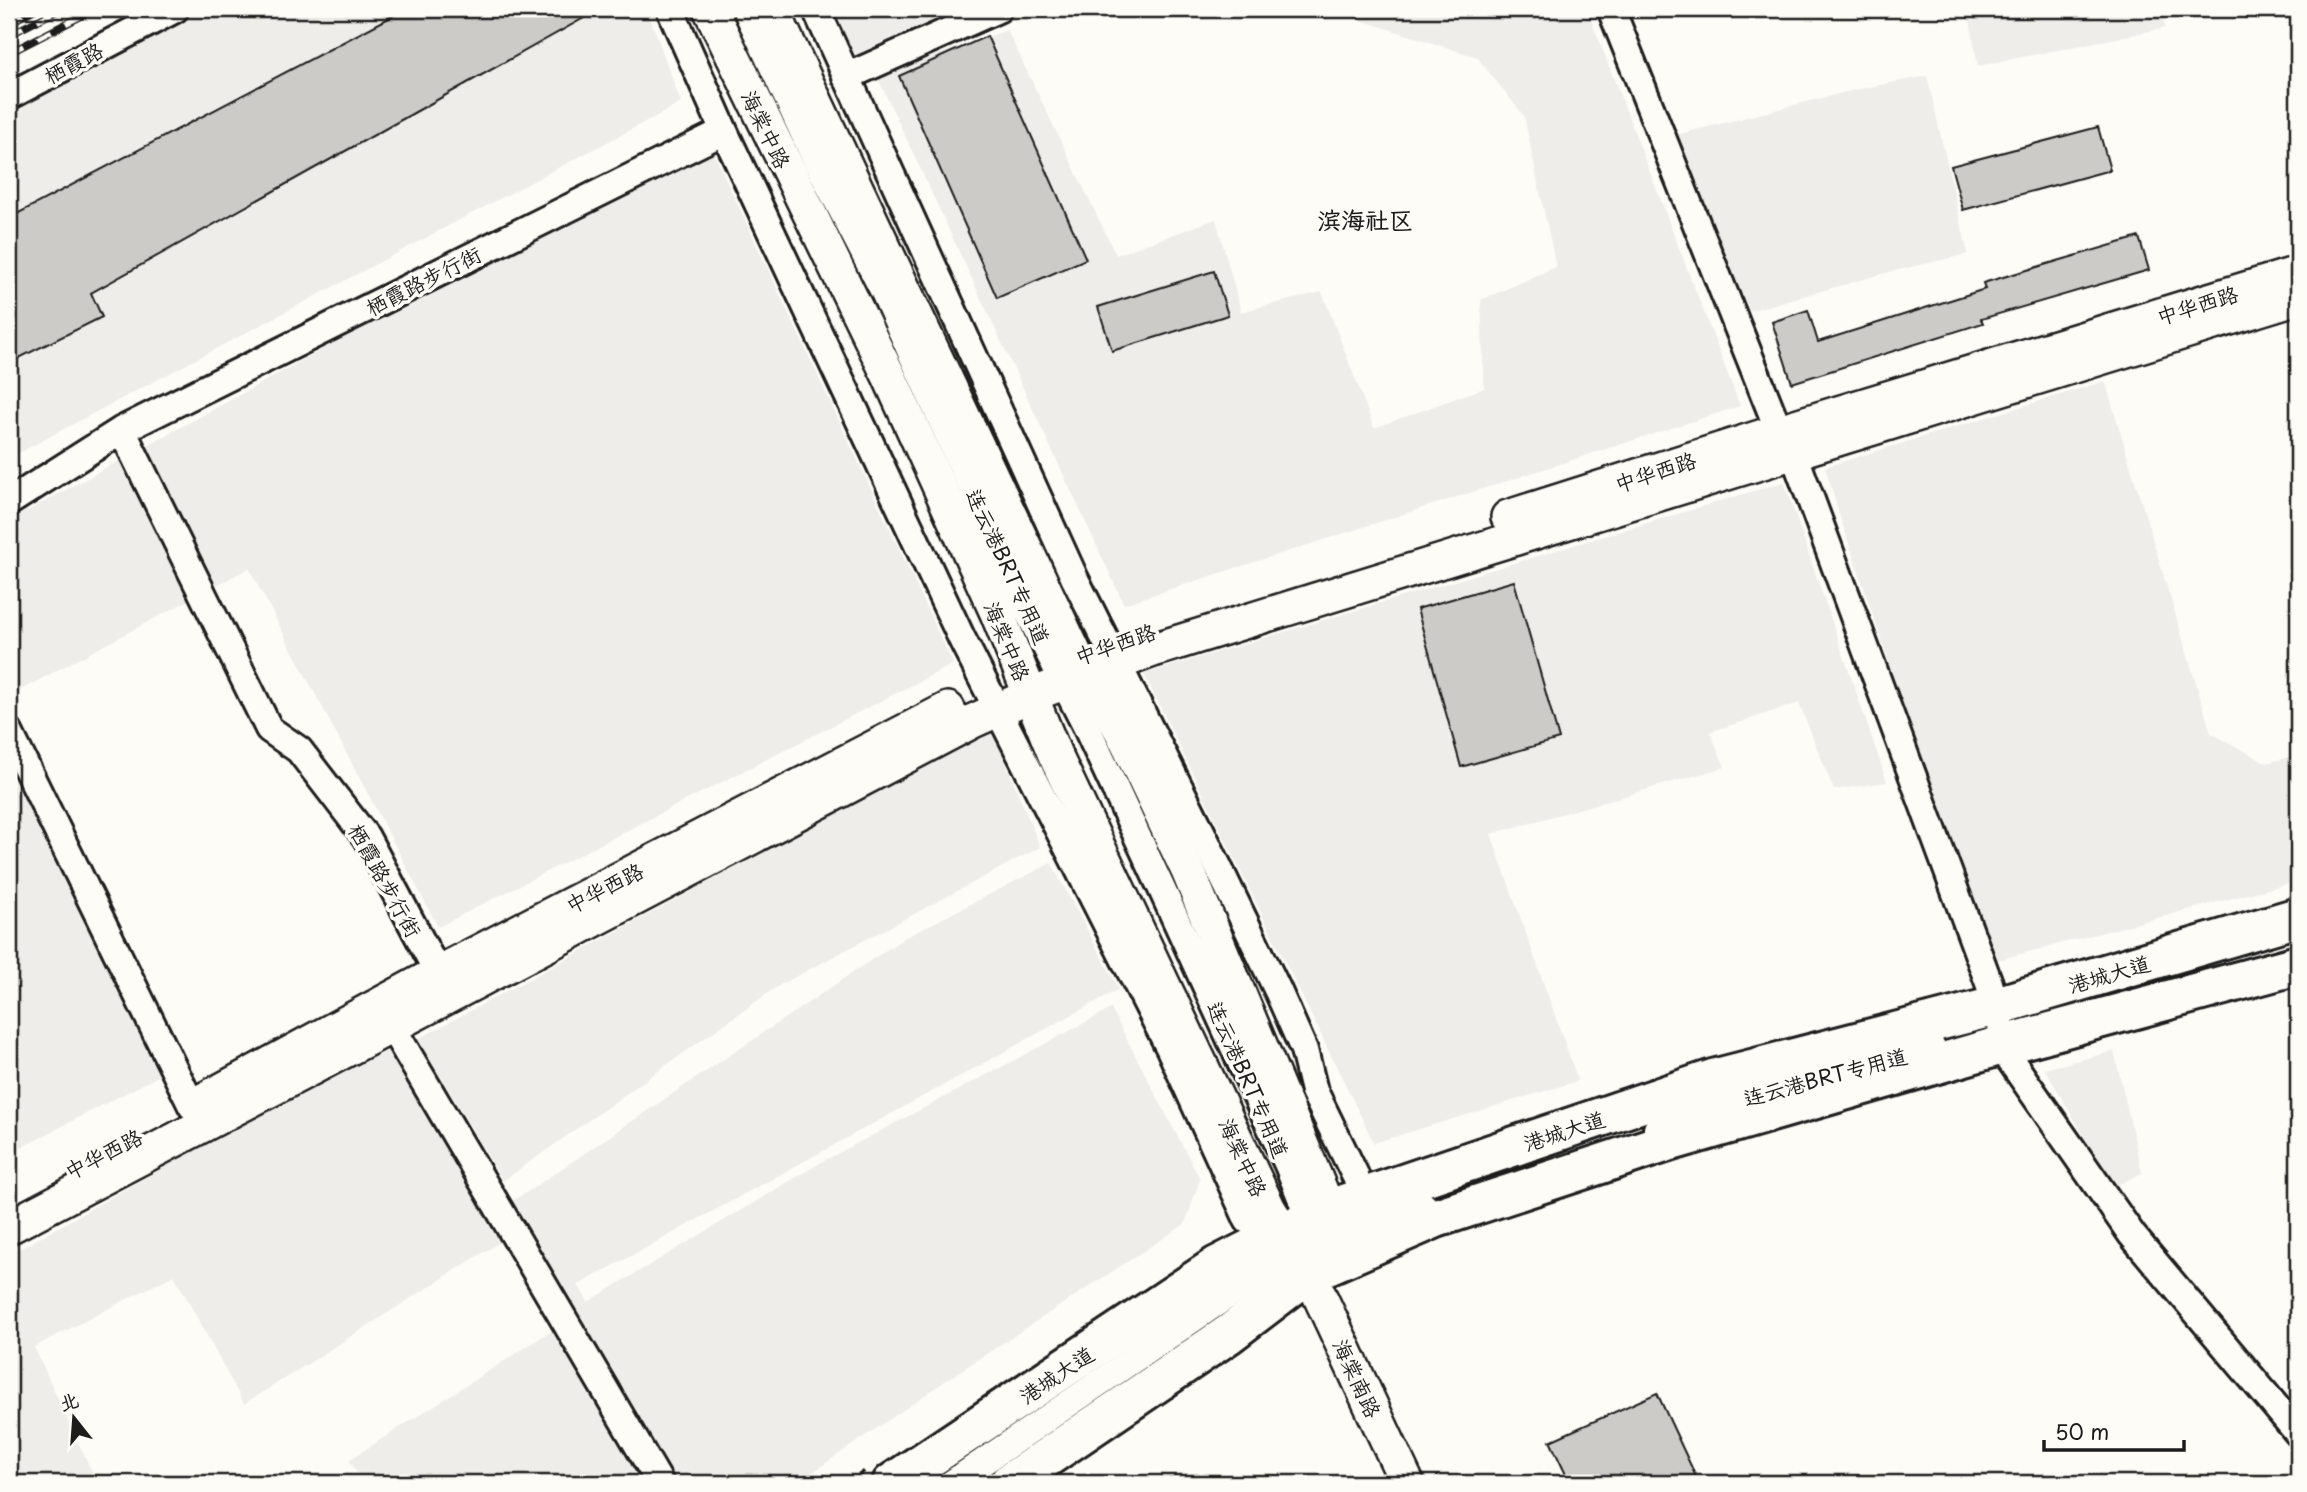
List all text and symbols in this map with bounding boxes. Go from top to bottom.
street label: 栖霞路 [38,33,108,91]
street label: 海棠中路 [734,84,800,174]
district label: 滨海社区 [1317,201,1413,237]
street label: 栖霞路步行街 [360,237,486,323]
street label: 中华西路 [2152,276,2242,332]
street label: 中华西路 [1610,443,1700,499]
street label: 连云港BRT专用道 [959,483,1059,649]
street label: 海棠中路 [977,596,1039,686]
street label: 中华西路 [1070,614,1160,672]
street label: 栖霞路步行街 [341,817,431,943]
street label: 中华西路 [559,854,649,920]
street label: 港城大道 [2064,946,2154,1000]
street label: 连云港BRT专用道 [1200,995,1298,1163]
street label: 连云港BRT专用道 [1739,1039,1911,1113]
street label: 港城大道 [1519,1102,1609,1158]
street label: 海棠中路 [1212,1112,1276,1202]
street label: 中华西路 [58,1120,148,1186]
street label: 海棠南路 [1326,1333,1390,1423]
street label: 港城大道 [1012,1337,1100,1411]
north arrow [38,1384,108,1454]
text: 北 [56,1385,82,1417]
scale bar [2044,1408,2184,1452]
text: 50 m [2055,1415,2109,1447]

